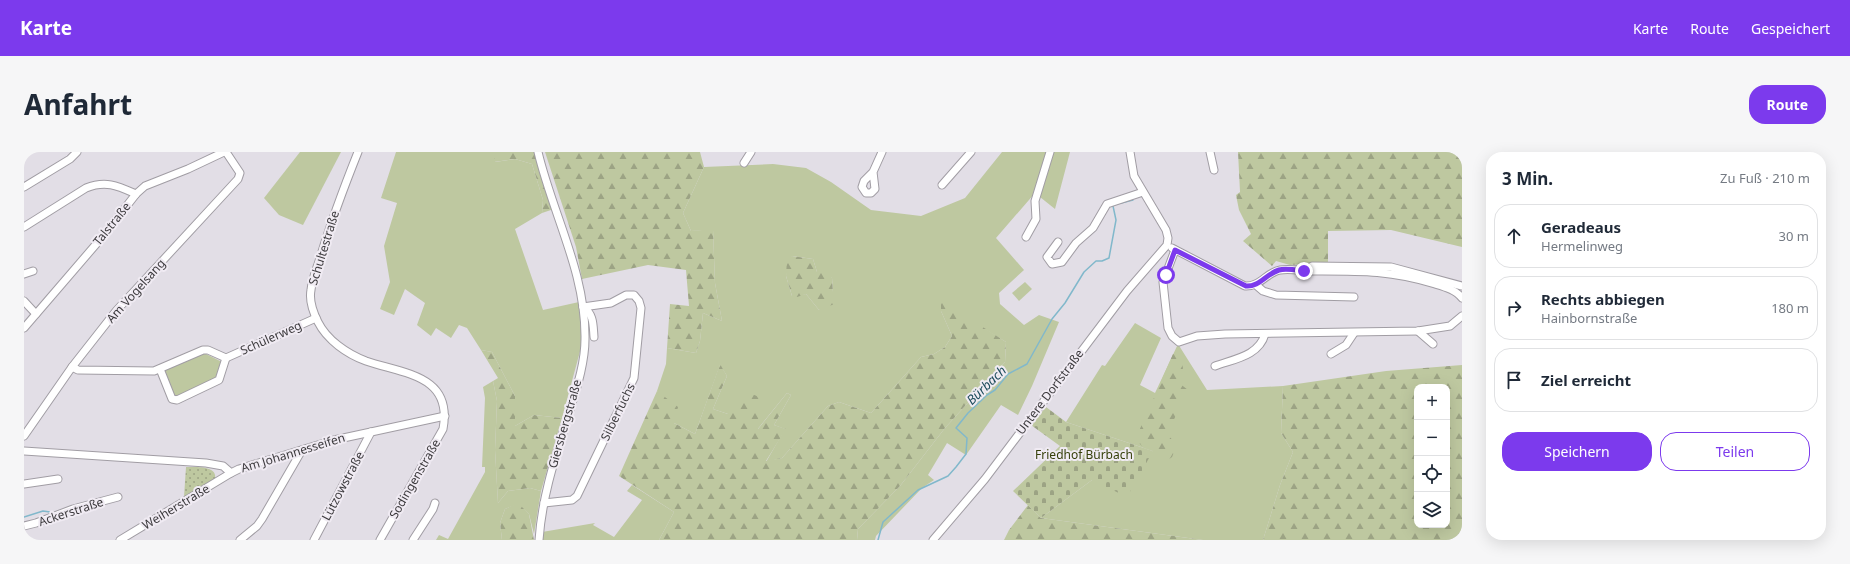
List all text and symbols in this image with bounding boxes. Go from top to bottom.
text: Karte [20,15,72,41]
text: Karte [1633,19,1668,38]
text: Route [1690,19,1729,38]
text: Gespeichert [1751,19,1830,38]
text: Anfahrt [24,85,132,123]
button: Route [1749,85,1826,124]
text: 3 Min. [1502,167,1553,190]
text: Zu Fuß · 210 m [1720,169,1810,187]
street label: Talstraße [89,198,135,249]
street label: Schultestraße [304,208,343,287]
text: Geradeaus [1541,217,1621,237]
icon: ahead [1503,225,1525,247]
text: 30 m [1779,227,1809,245]
text: Hermelinweg [1541,237,1623,255]
street label: Am Vogelsang [102,255,169,326]
route end [1295,262,1313,280]
route start [1157,266,1175,284]
text: Rechts abbiegen [1541,289,1665,309]
icon: right [1503,297,1525,319]
text: 180 m [1771,299,1809,317]
text: Hainbornstraße [1541,309,1637,327]
street label: Schülerweg [237,316,304,359]
street label: Untere Dorfstraße [1012,345,1087,438]
water label: Bürbach [962,362,1010,408]
icon: arrive [1503,369,1525,391]
text: Ziel erreicht [1541,370,1631,390]
street label: Giersbergstraße [544,377,585,470]
street label: Silberfuchs [596,380,639,444]
map controls [1414,384,1450,528]
button: + [1414,384,1450,420]
button: − [1414,420,1450,456]
street label: Am Johannesseifen [239,429,347,476]
button: Speichern [1502,432,1652,471]
button: Teilen [1660,432,1810,471]
street label: Sodingenstraße [385,436,444,522]
park label: Friedhof Bürbach [1035,446,1133,463]
street label: Lützowstraße [317,448,368,523]
button: locate [1414,456,1450,492]
street label: Weiherstraße [139,480,213,533]
button: layers [1414,492,1450,528]
street label: Ackerstraße [36,493,106,530]

